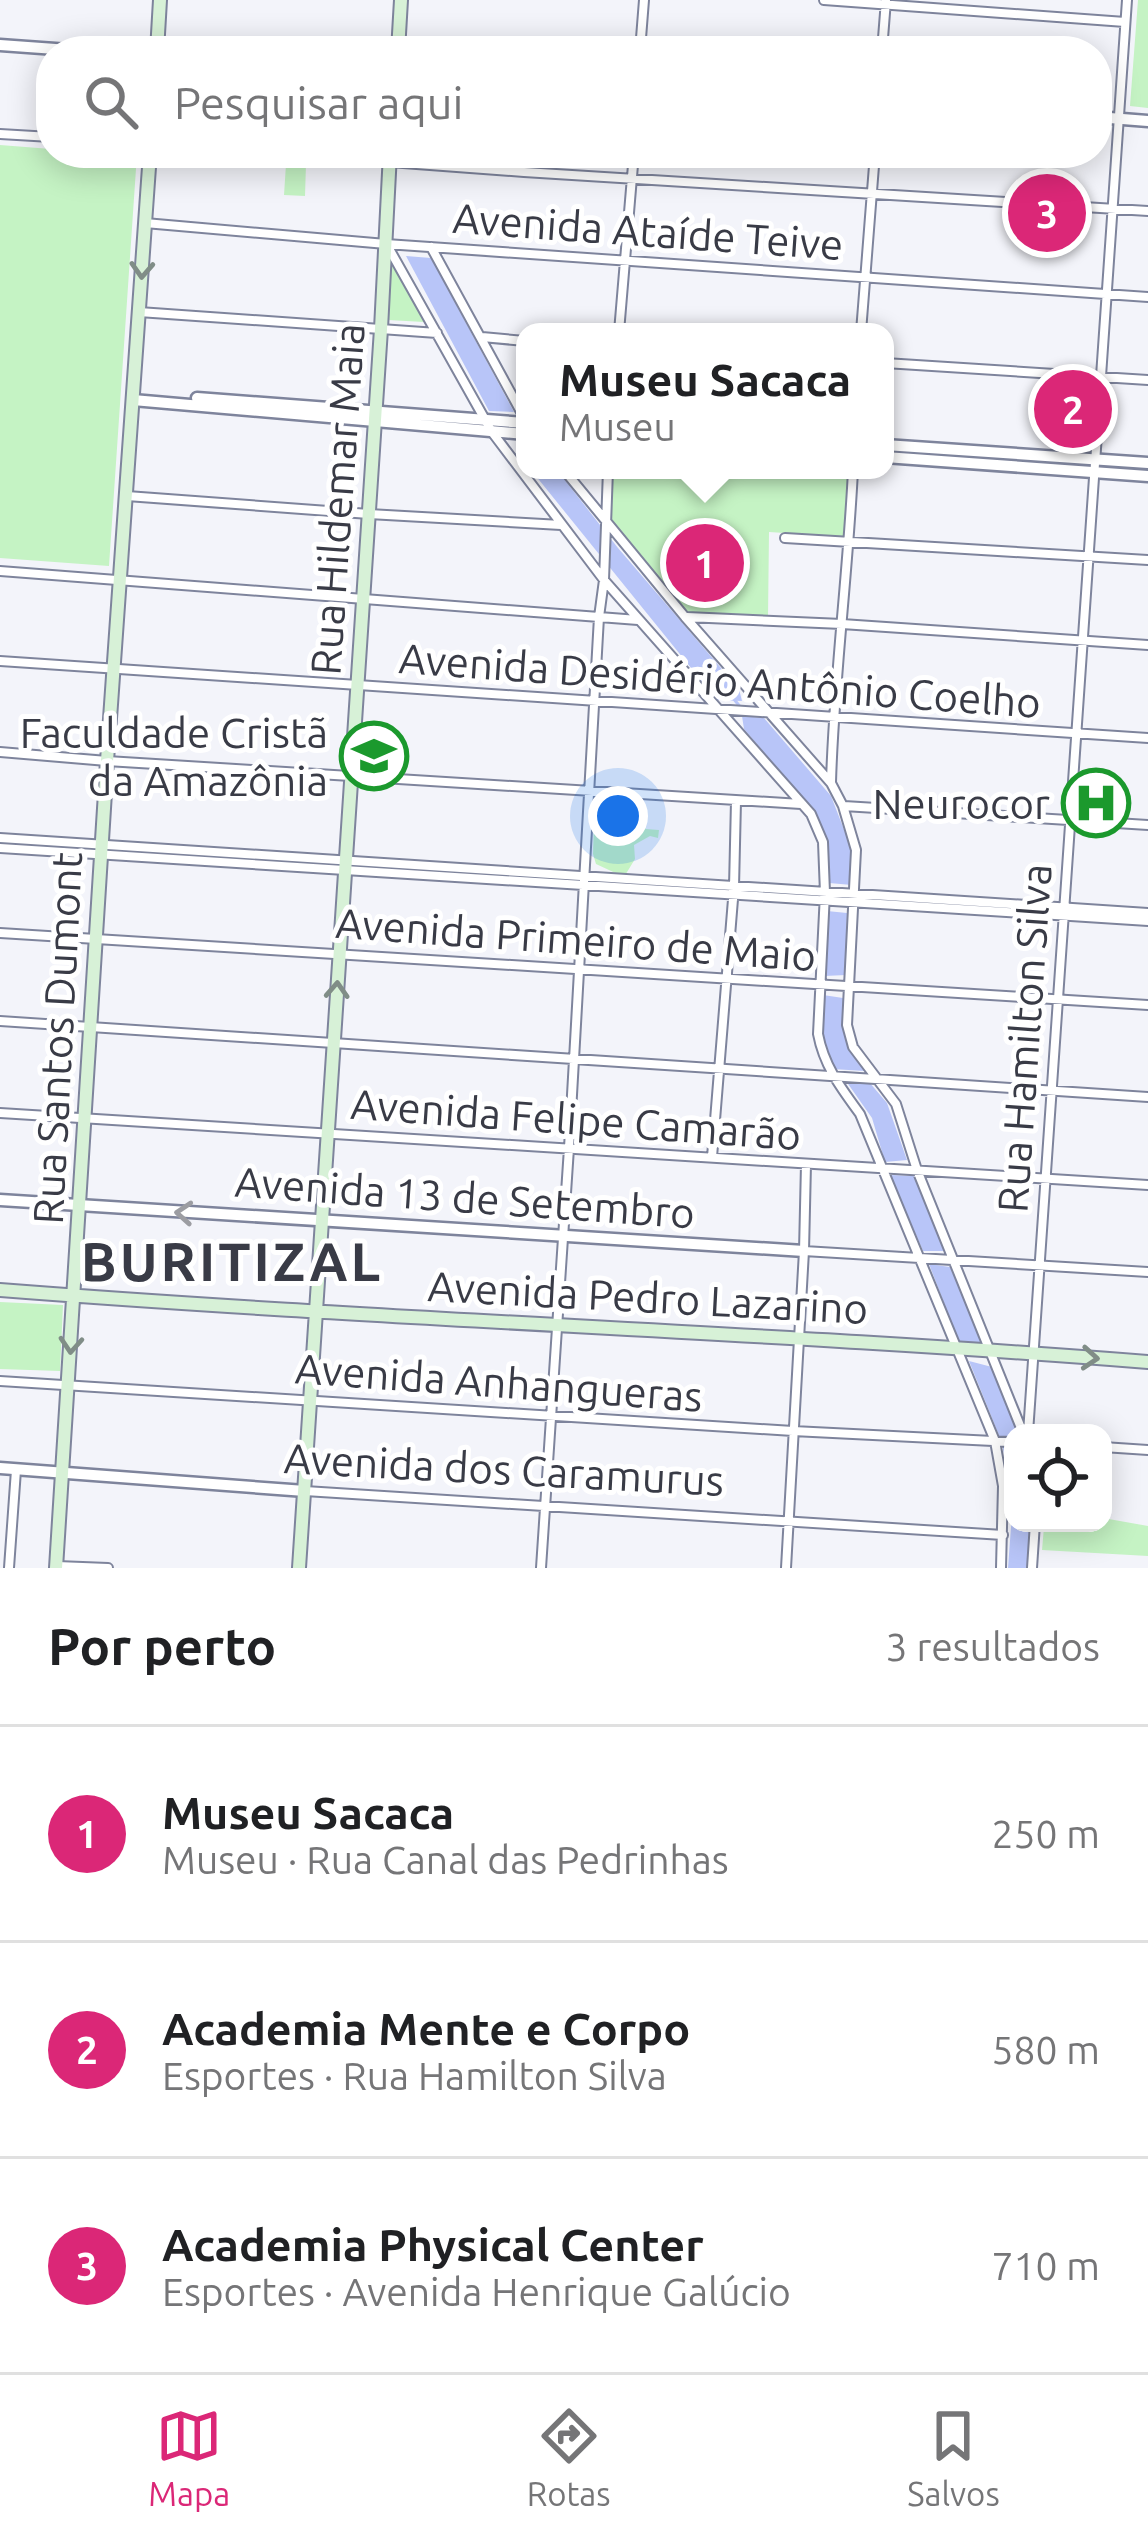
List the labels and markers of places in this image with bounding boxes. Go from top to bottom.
pin: 3 [1008,168,1086,258]
pin: 2 [1034,364,1112,454]
pin: 1 [666,518,744,608]
place label: Faculdade Cristã da Amazônia [20,709,328,804]
school or university icon: Faculdade Cristã da Amazônia [339,721,409,791]
hospital icon: Neurocor [1061,768,1131,838]
place label: Neurocor [873,780,1050,827]

